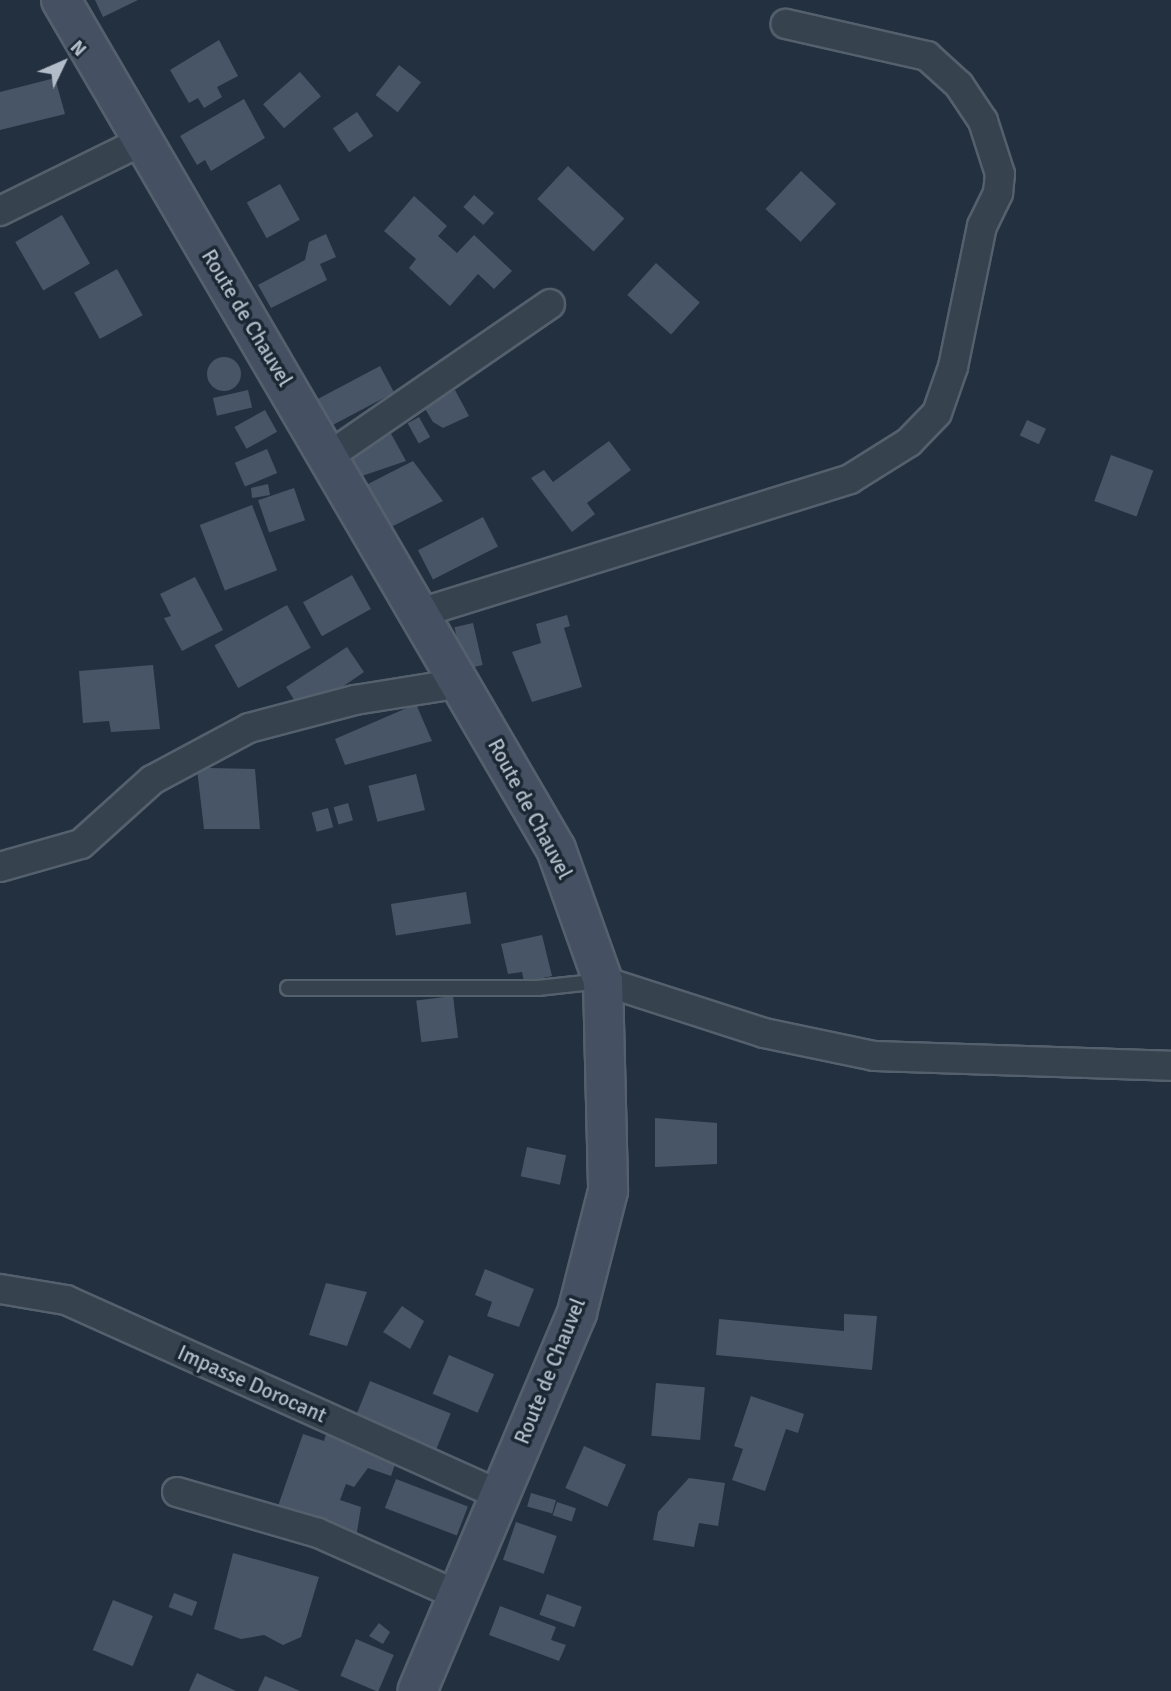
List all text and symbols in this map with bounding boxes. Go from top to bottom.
north arrow [28,28,98,98]
text: N [65,35,91,62]
street label: Route de Chauvel [196,245,298,391]
street label: Route de Chauvel [482,734,578,884]
street label: Route de Chauvel [509,1294,591,1448]
street label: Impasse Dorocant [174,1340,330,1428]

